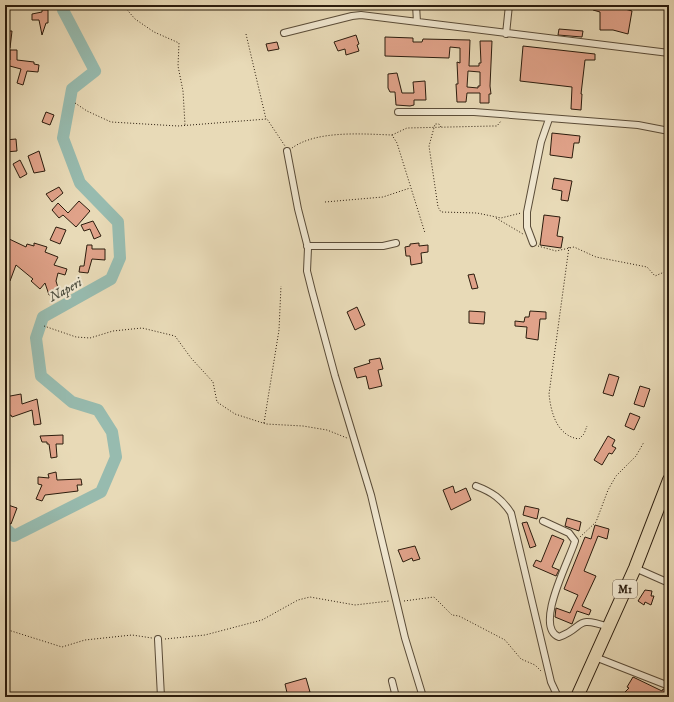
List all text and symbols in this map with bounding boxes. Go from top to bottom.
water label: Naperi [45,274,86,306]
road number: M1 [613,580,637,598]

